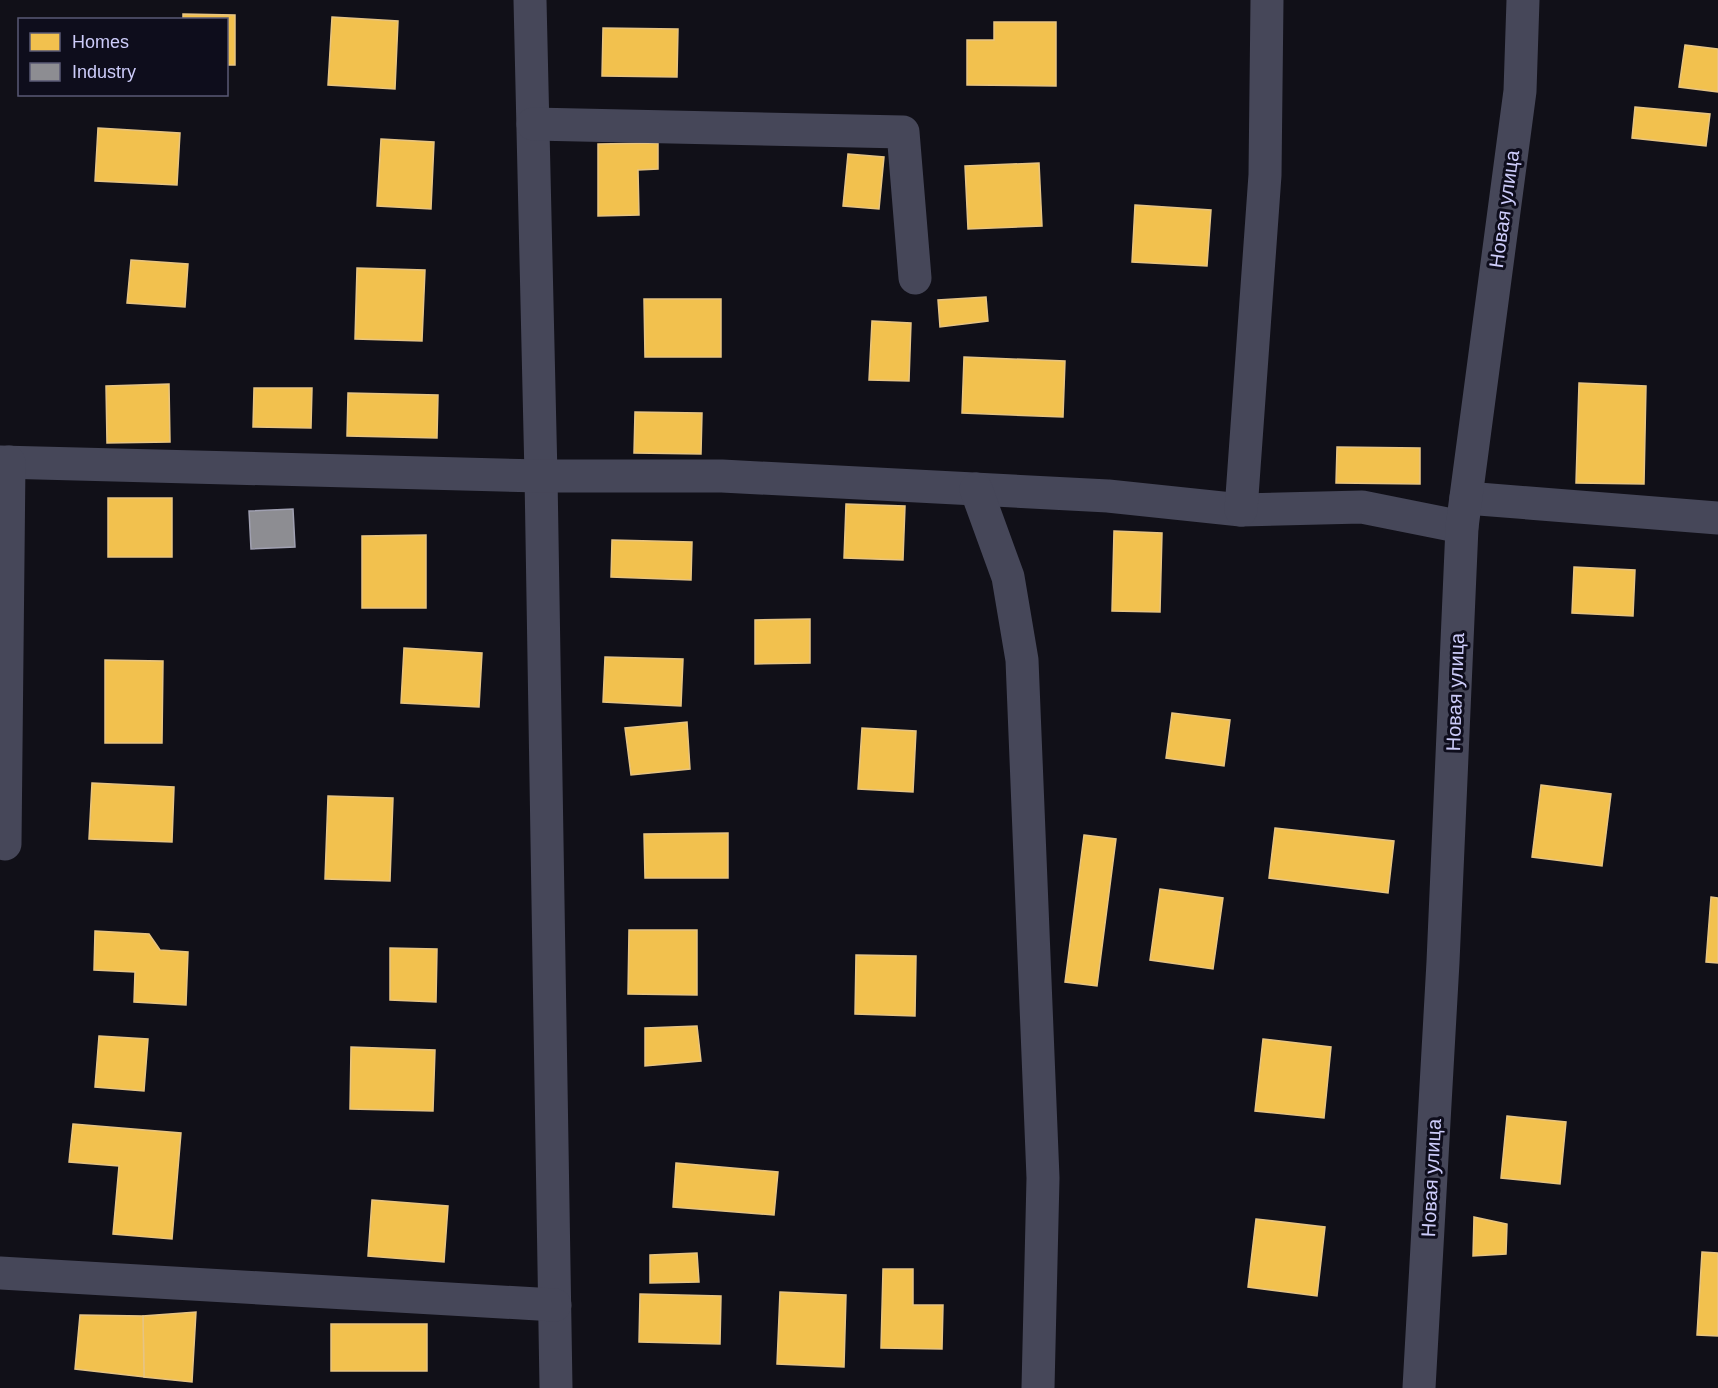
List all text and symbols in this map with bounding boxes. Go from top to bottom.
legend [18,18,228,96]
text: Homes [72,32,129,52]
text: Industry [72,62,136,82]
street label: Новая улица [1485,148,1523,269]
street label: Новая улица [1442,632,1468,752]
street label: Новая улица [1417,1117,1445,1238]

